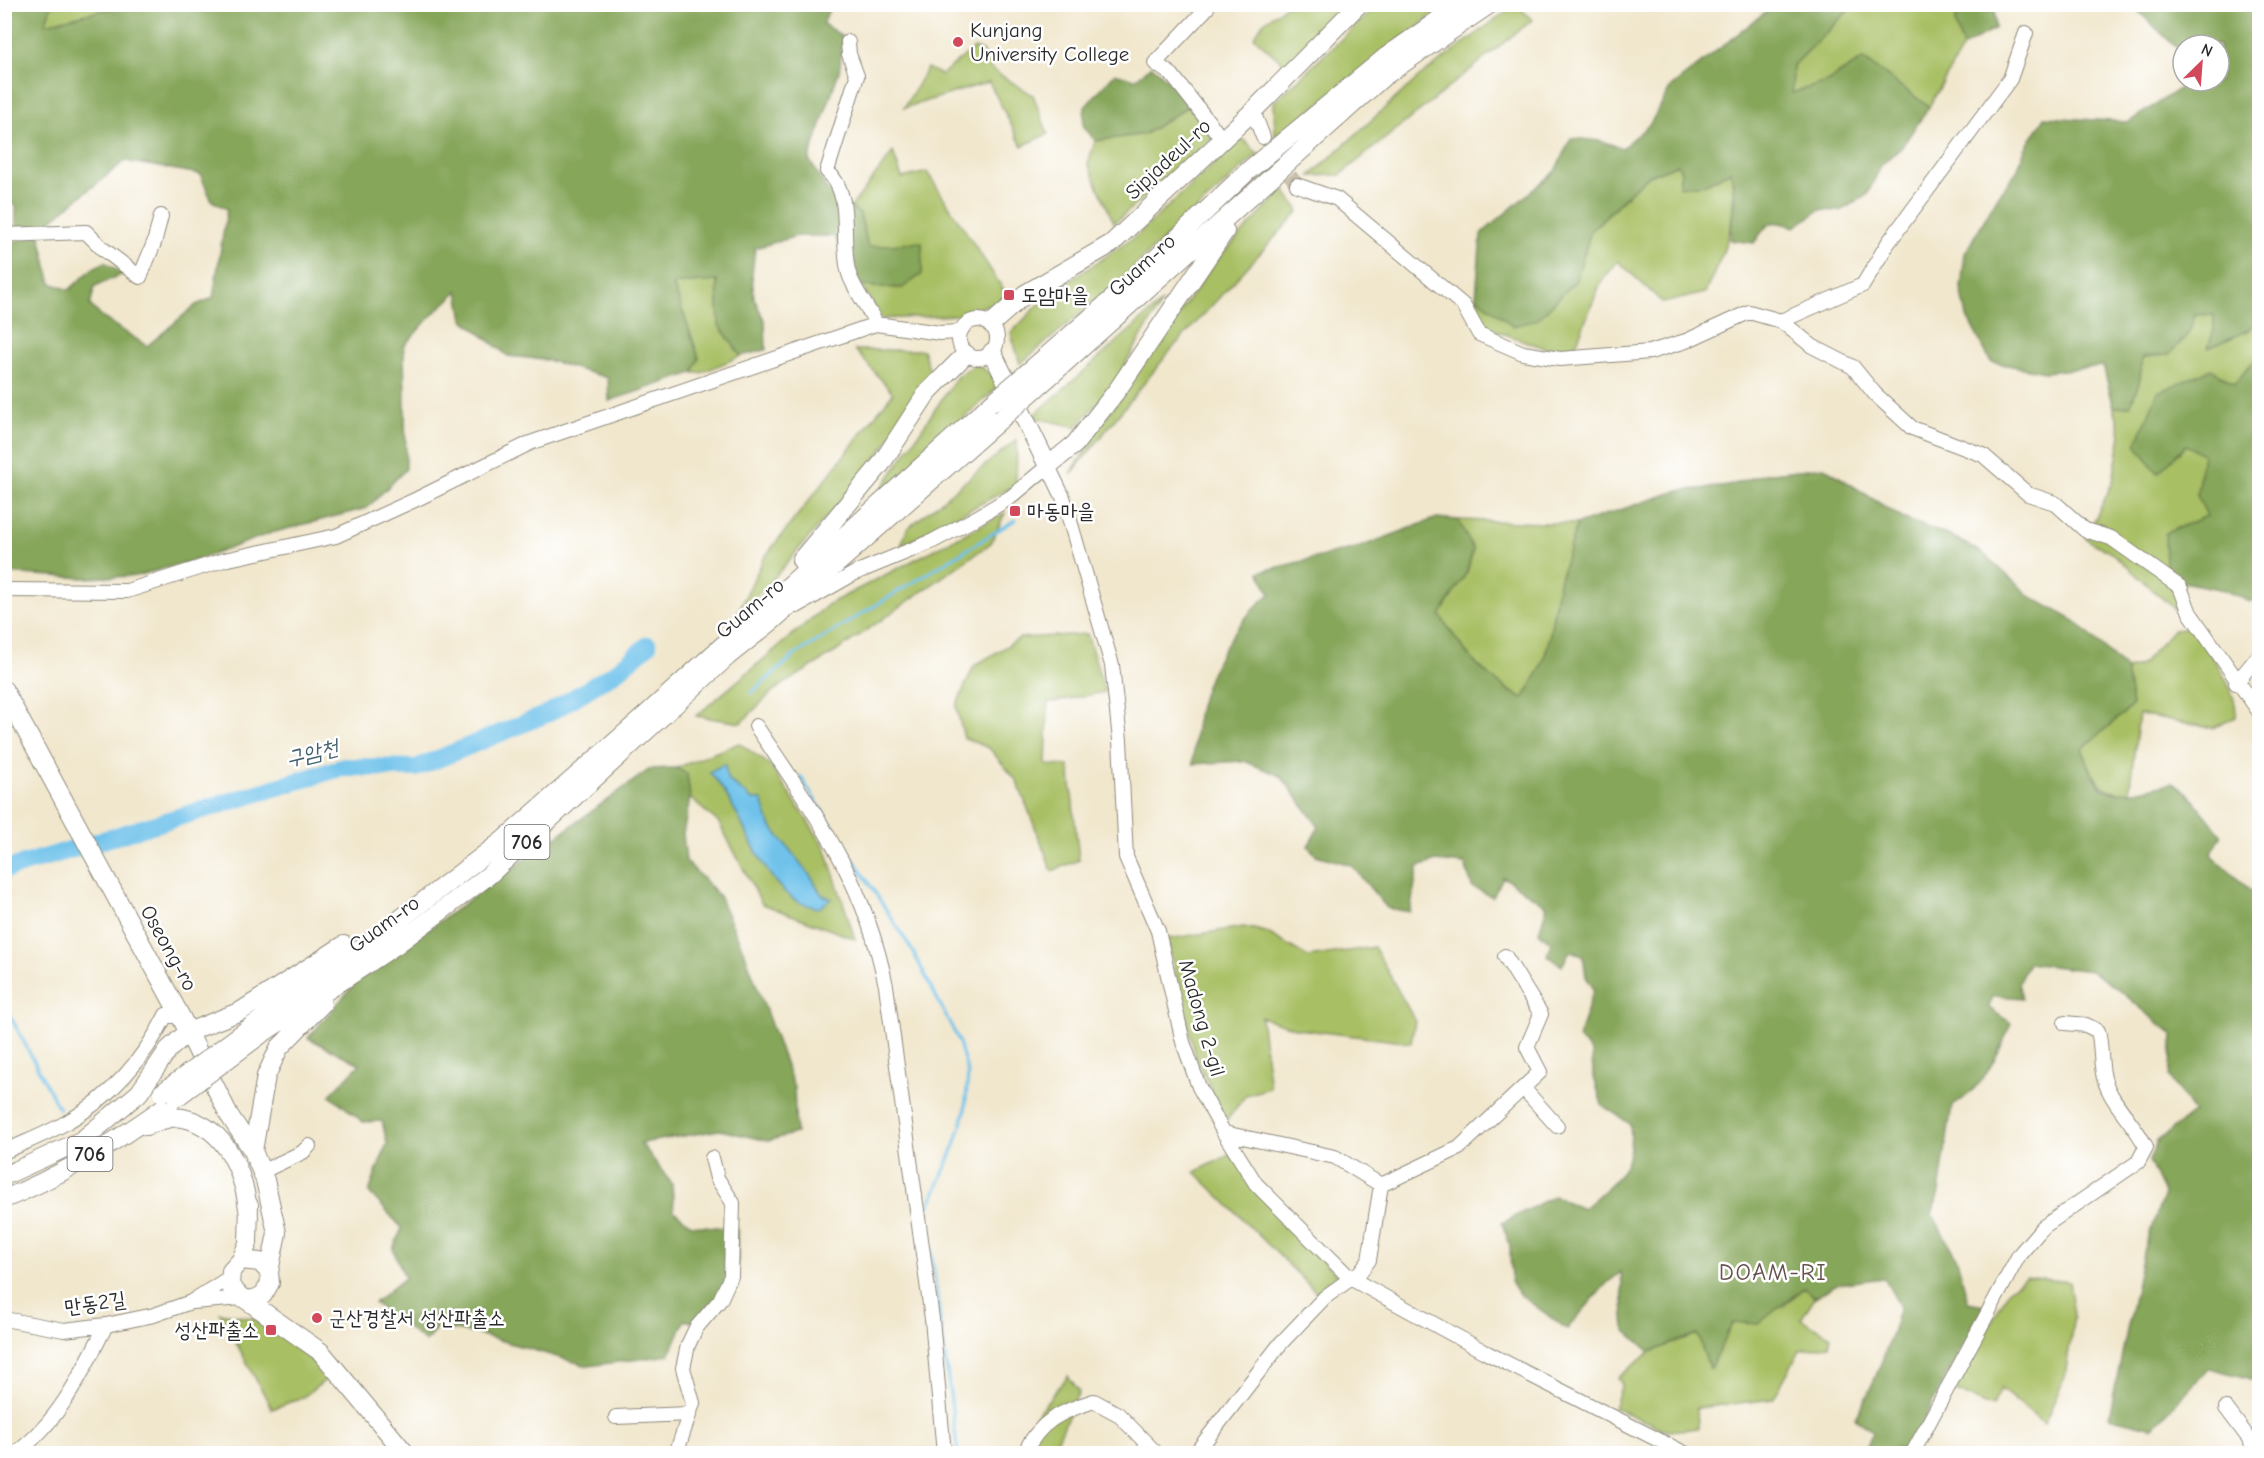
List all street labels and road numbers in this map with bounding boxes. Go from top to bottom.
street label: Sipjadeul-ro [1120,113,1216,205]
street label: Guam-ro [1104,229,1180,301]
street label: Guam-ro [711,573,789,643]
road number: 706 [504,825,550,859]
street label: Guam-ro [344,890,424,958]
street label: Oseong-ro [136,901,202,995]
street label: Madong 2-gil [1174,957,1230,1079]
road number: 706 [68,1137,112,1171]
street label: 만동2길 [63,1287,127,1319]

